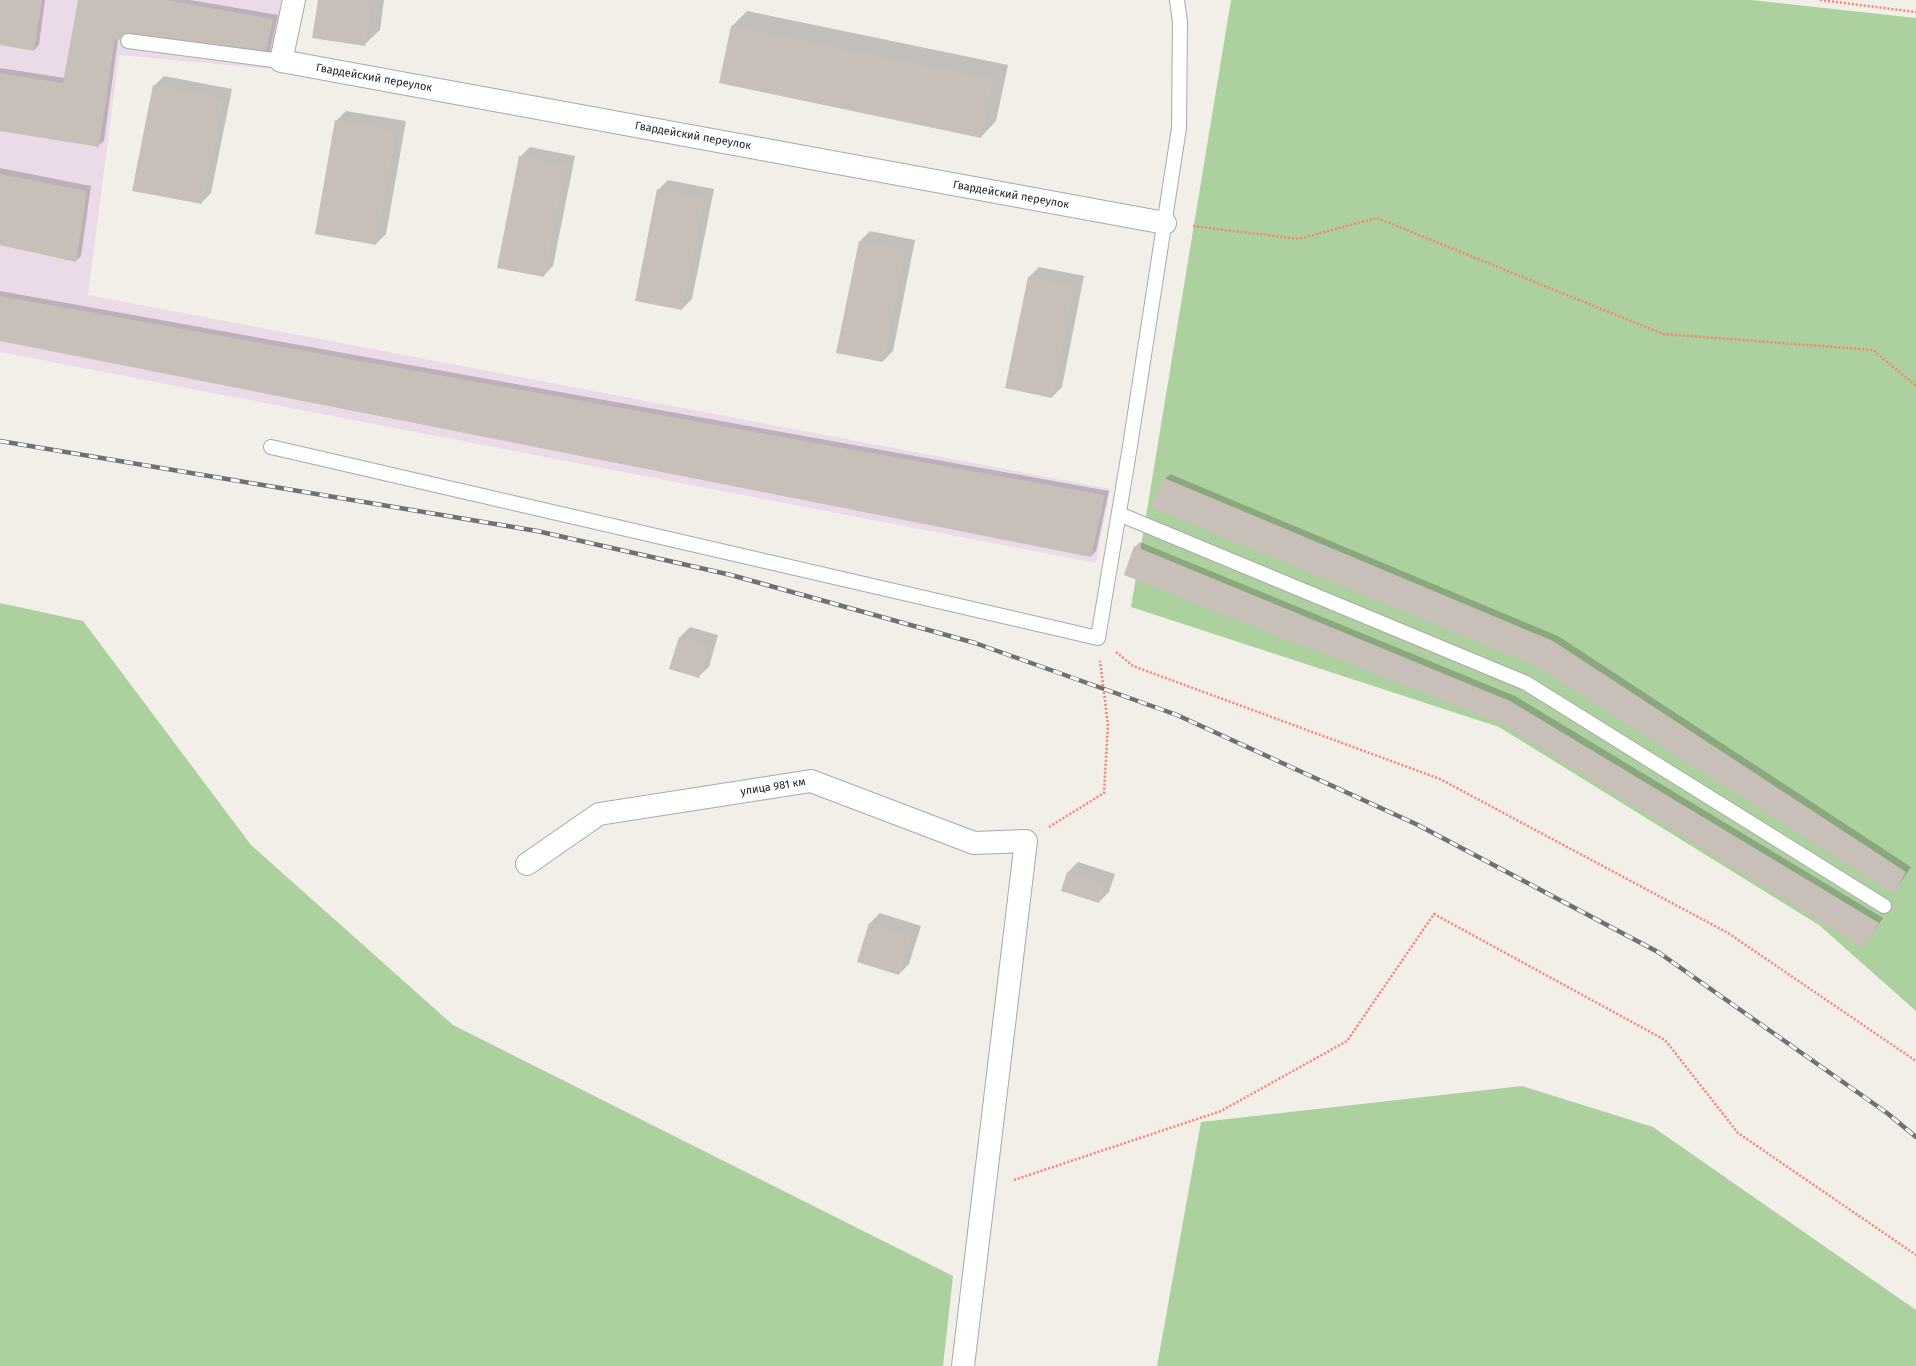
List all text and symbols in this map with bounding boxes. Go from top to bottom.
street label: Гвардейский переулок [315,61,433,95]
street label: Гвардейский переулок [634,119,752,153]
street label: Гвардейский переулок [952,178,1070,212]
street label: улица 981 км [739,775,807,799]

